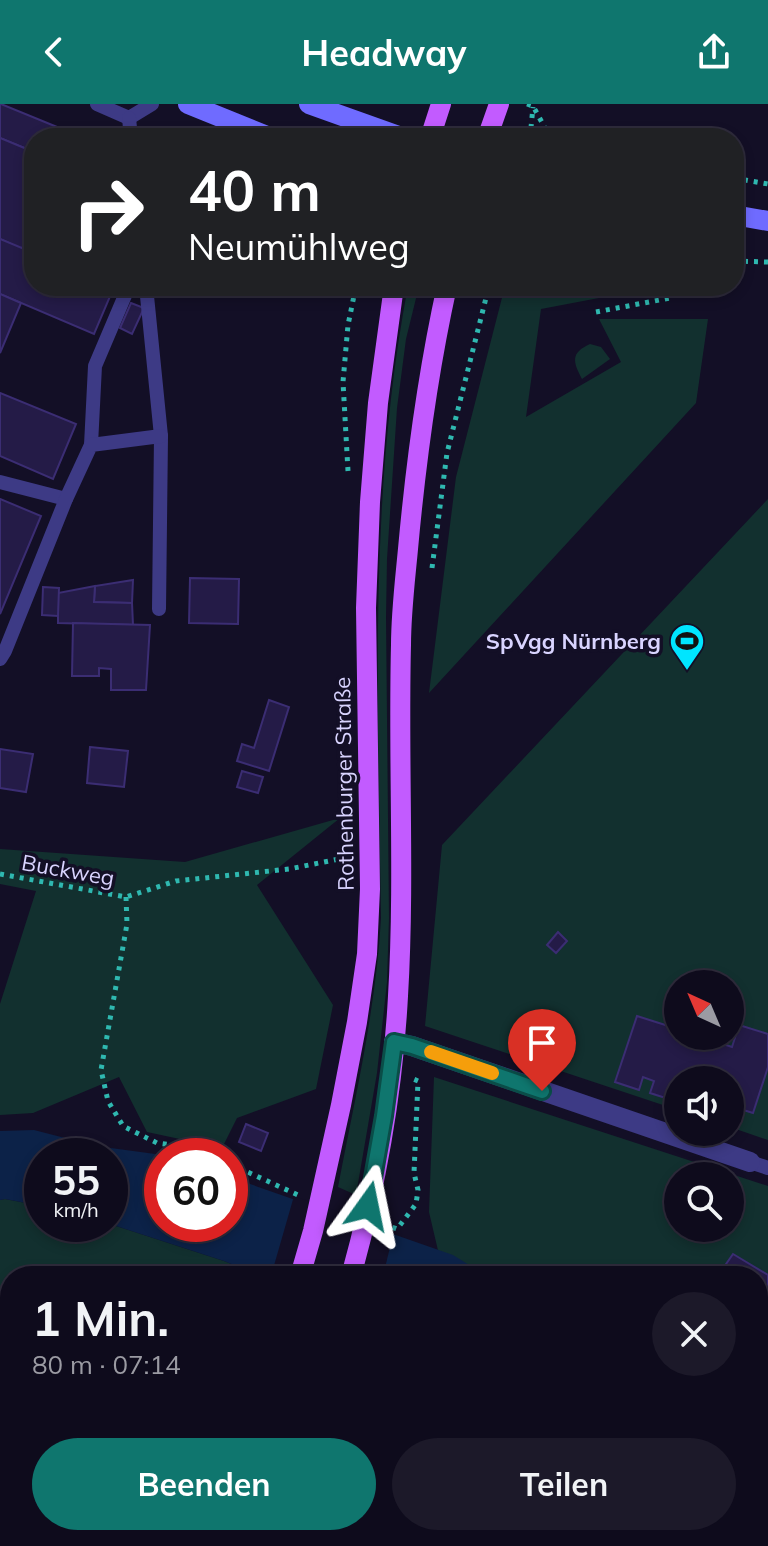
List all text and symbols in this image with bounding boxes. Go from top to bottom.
icon: back [32,30,76,74]
text: Headway [301,30,467,75]
icon: share [692,30,736,74]
text: 40 m [188,155,321,225]
icon: right [56,160,160,264]
text: Neumühlweg [188,224,410,269]
sports icon: SpVgg Nürnberg [668,622,706,672]
place label: SpVgg Nürnberg [486,627,661,655]
street label: Rothenburger Straße [328,677,360,891]
street label: Buckweg [19,848,117,892]
north arrow [664,970,744,1050]
map controls [664,970,744,1242]
pin [508,1009,576,1091]
icon: arrive [520,1021,564,1065]
button: sound [664,1066,744,1146]
speed limit sign: 60 [144,1138,248,1242]
text: 55 [52,1155,100,1205]
button: search [664,1162,744,1242]
position arrow [326,1164,410,1248]
text: km/h [53,1197,99,1222]
text: 1 Min. [32,1288,169,1348]
button: close [652,1292,736,1376]
text: 80 m · 07:14 [32,1348,181,1381]
button: Beenden [32,1438,376,1530]
button: Teilen [392,1438,736,1530]

